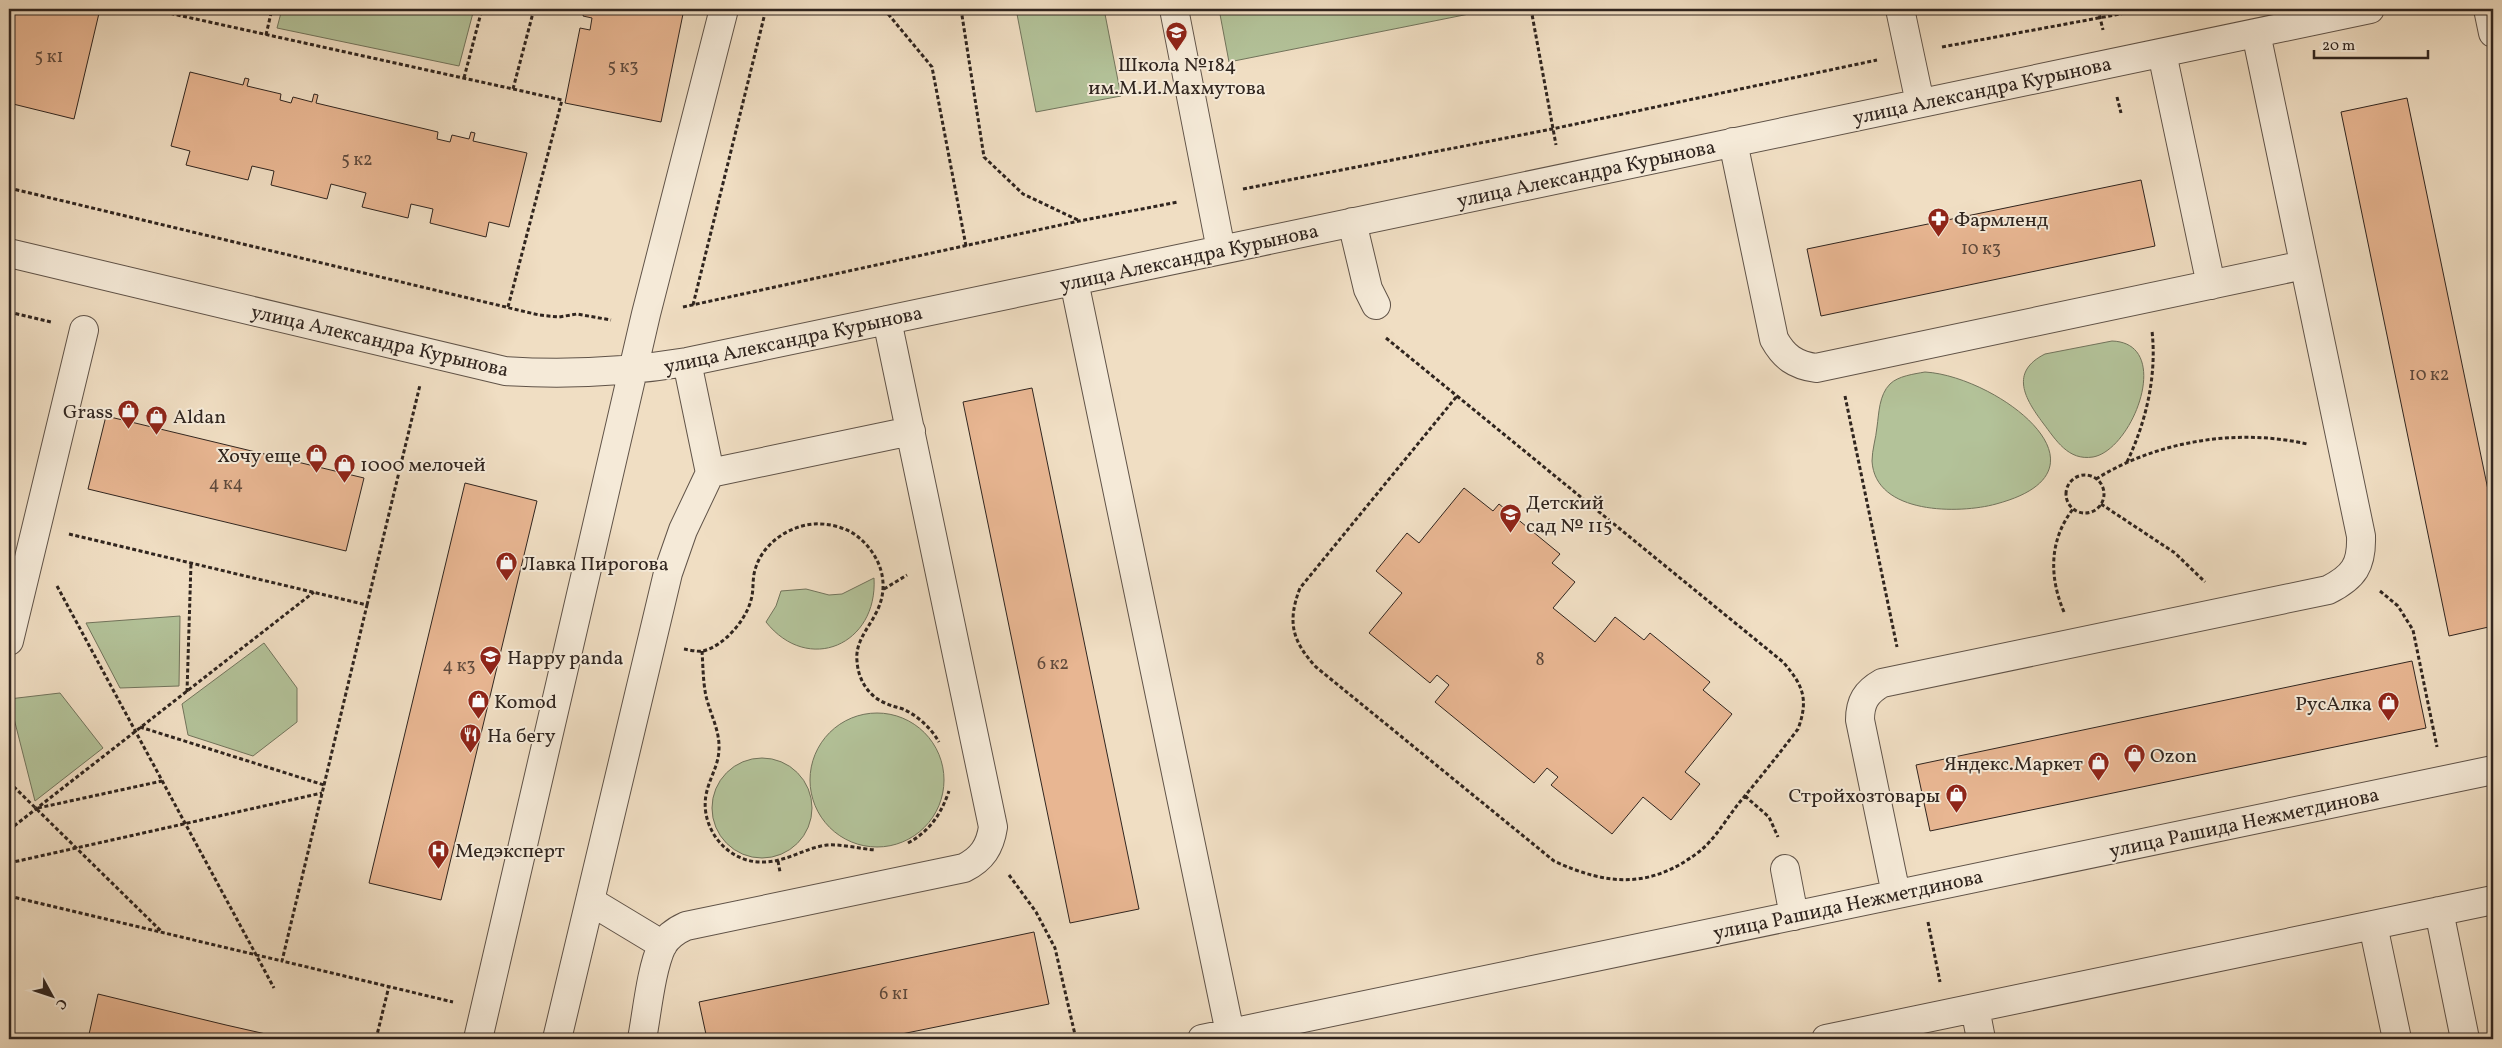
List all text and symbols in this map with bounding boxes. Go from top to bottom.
school or university icon: Школа №184 им.М.И.Махмутова [1165,20,1189,51]
scale bar [2314,28,2428,60]
text: 20 m [2322,36,2355,57]
house number: 5 к1 [35,45,63,70]
street label: улица Александра Курынова [1850,51,2114,133]
place label: Школа №184 им.М.И.Махмутова [1088,52,1266,103]
house number: 5 к3 [607,55,639,80]
street label: улица Александра Курынова [1454,134,1718,216]
house number: 5 к2 [341,148,373,173]
pharmacy icon: Фармленд [1926,207,1950,238]
place label: Фармленд [1954,207,2048,235]
street label: улица Александра Курынова [1057,218,1321,300]
house number: 10 к3 [1961,237,2001,262]
street label: улица Александра Курынова [248,299,511,385]
street label: улица Александра Курынова [661,300,925,382]
house number: 10 к2 [2409,363,2449,388]
place label: Grass [63,399,113,427]
shop icon: Grass [117,399,141,430]
shop icon: Aldan [145,404,169,435]
place label: Aldan [173,404,226,432]
place label: Хочу еще [217,443,301,471]
shop icon: Хочу еще [305,443,329,474]
shop icon: 1000 мелочей [332,452,356,483]
place label: 1000 мелочей [360,452,486,480]
house number: 4 к4 [209,472,243,497]
place label: Детский сад № 115 [1526,490,1613,541]
school or university icon: Детский сад № 115 [1498,502,1522,533]
shop icon: Лавка Пирогова [494,551,518,582]
place label: Лавка Пирогова [522,551,669,579]
school or university icon: Happy panda [479,645,503,676]
place label: Happy panda [507,645,624,673]
house number: 8 [1535,648,1545,673]
house number: 6 к2 [1037,652,1069,677]
house number: 4 к3 [442,654,476,679]
shop icon: Komod [466,689,490,720]
place label: Komod [494,689,557,717]
place label: РусАлка [2295,691,2372,719]
shop icon: РусАлка [2376,691,2400,722]
restaurant icon: На бегу [459,723,483,754]
place label: На бегу [487,723,556,751]
shop icon: Ozon [2122,743,2146,774]
place label: Ozon [2150,743,2197,771]
place label: Яндекс.Маркет [1944,751,2083,779]
shop icon: Яндекс.Маркет [2087,751,2111,782]
street label: улица Рашида Нежметдинова [2107,782,2382,866]
place label: Стройхозтовары [1789,783,1940,811]
shop icon: Стройхозтовары [1944,783,1968,814]
hospital icon: Медэксперт [427,838,451,869]
place label: Медэксперт [455,838,565,866]
street label: улица Рашида Нежметдинова [1711,864,1986,948]
north arrow [28,970,78,1020]
house number: 6 к1 [879,982,909,1007]
text: С [51,994,71,1013]

